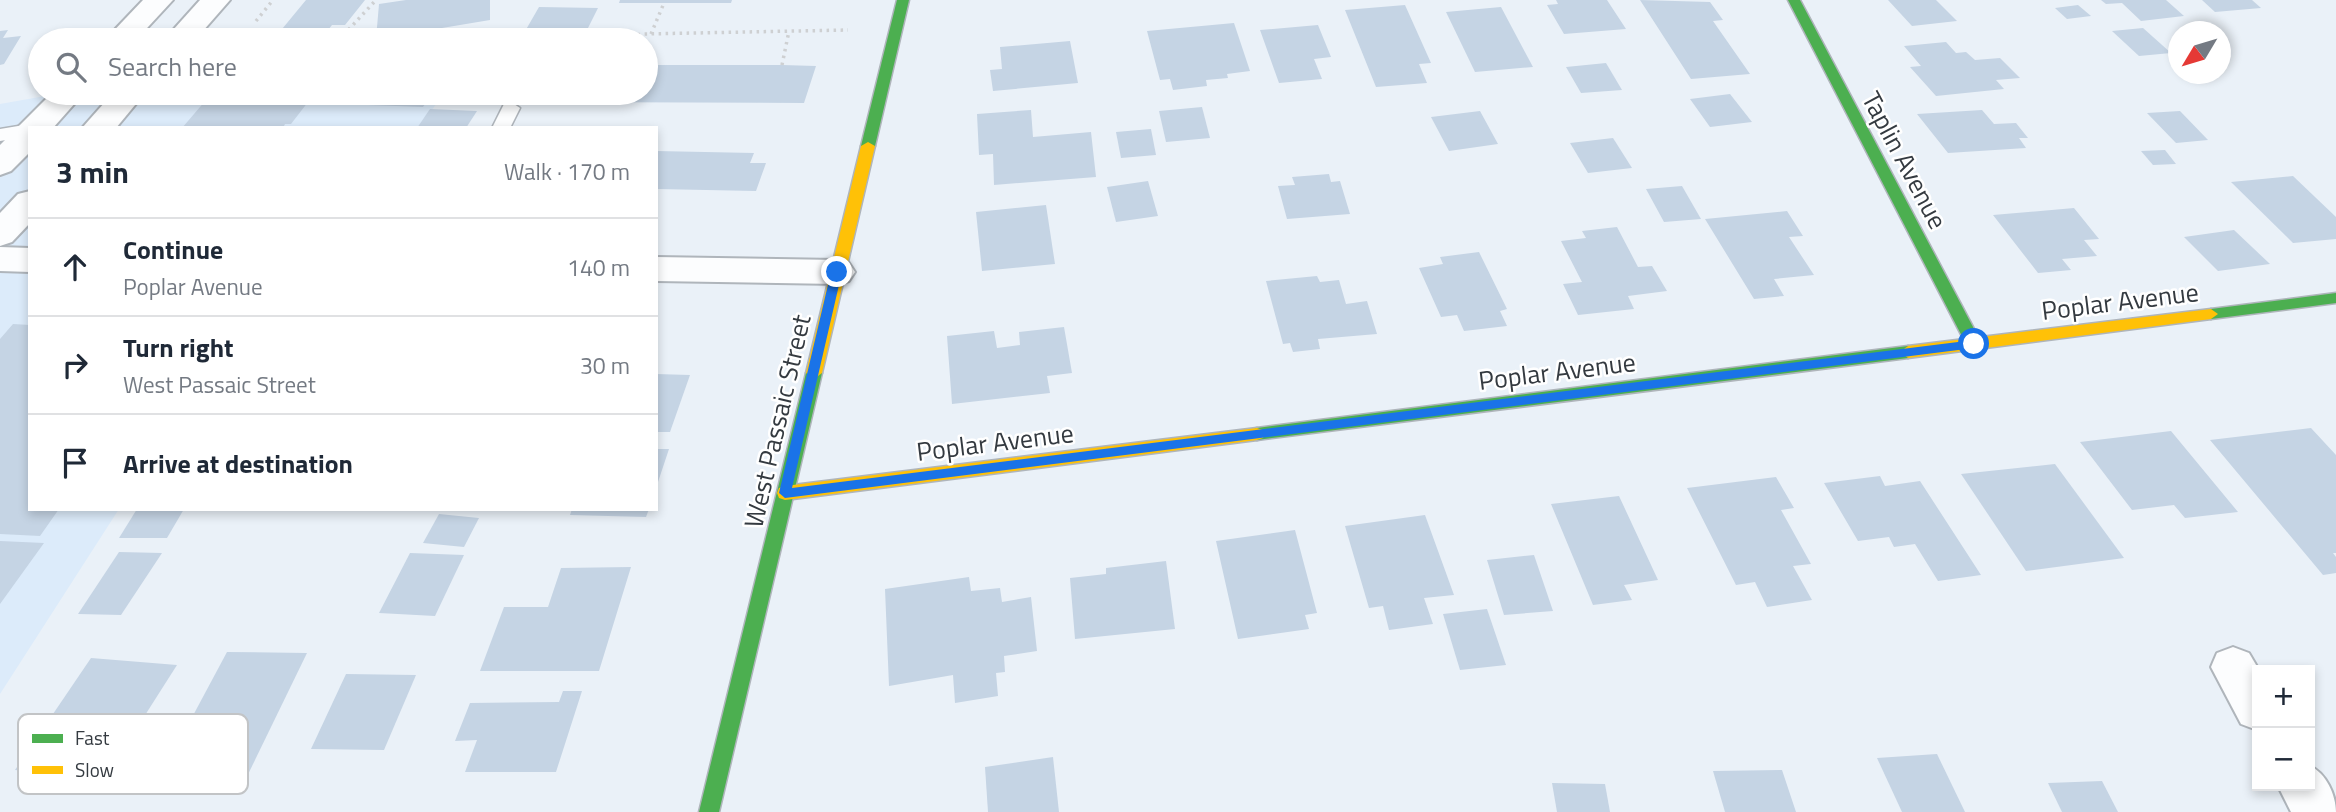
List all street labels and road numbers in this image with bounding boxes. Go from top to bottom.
street label: Taplin Avenue [1852,84,1958,236]
street label: Poplar Avenue [2039,272,2201,330]
street label: West Passaic Street [733,310,821,532]
street label: Poplar Avenue [1476,342,1638,400]
street label: Poplar Avenue [914,413,1076,471]

